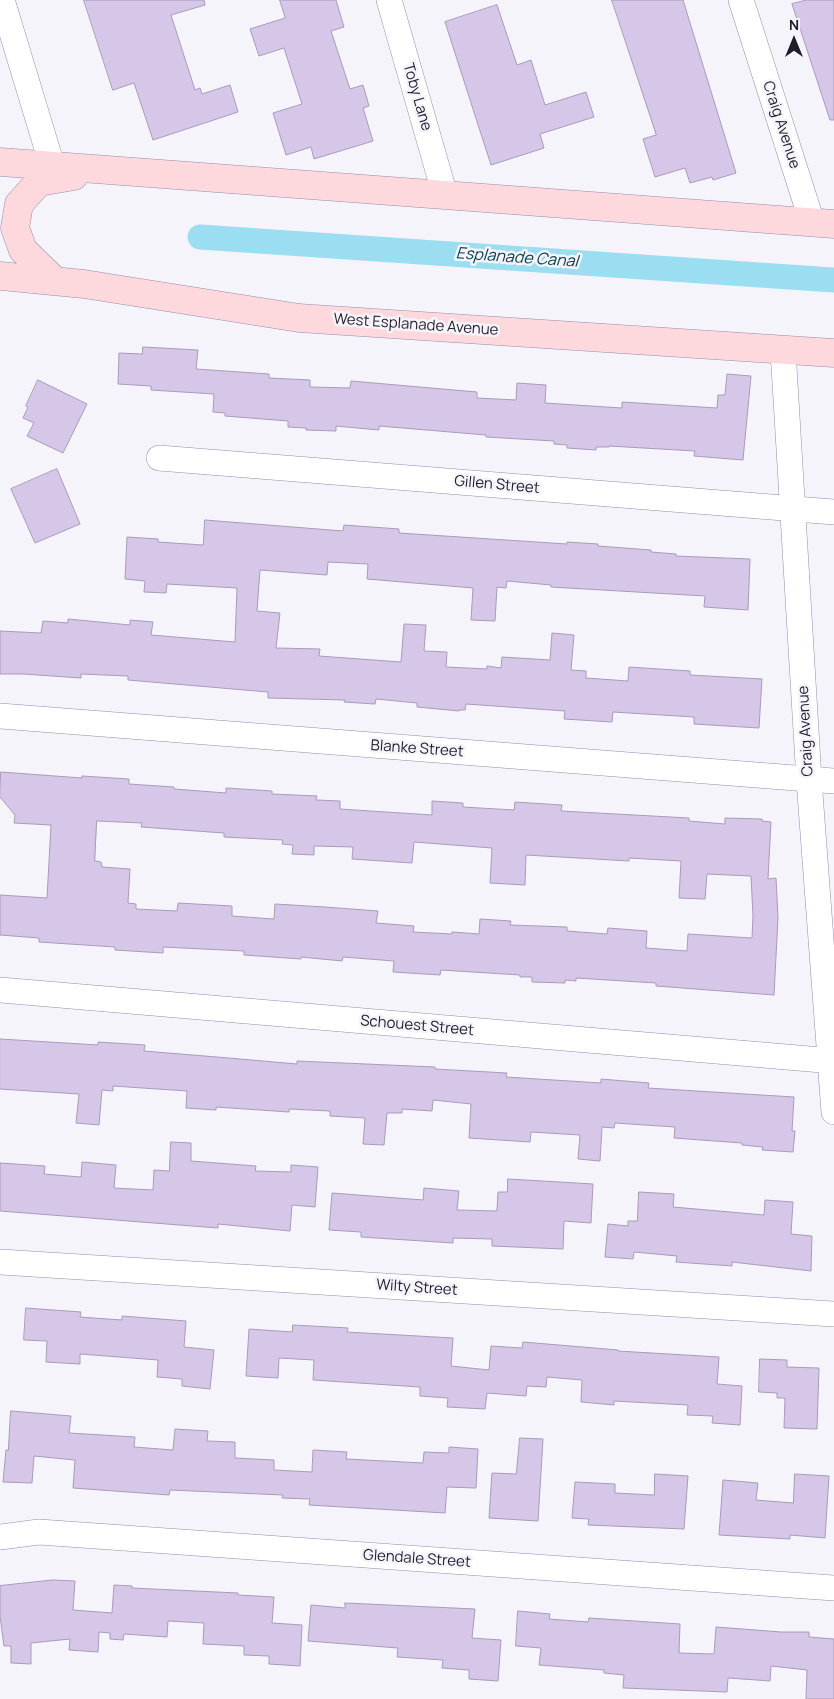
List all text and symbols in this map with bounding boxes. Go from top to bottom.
north arrow [769,15,819,65]
text: N [789,15,799,34]
street label: Toby Lane [399,61,435,133]
street label: Craig Avenue [758,79,804,171]
water label: Esplanade Canal [455,244,579,272]
street label: West Esplanade Avenue [333,310,499,340]
street label: Gillen Street [454,472,540,498]
street label: Craig Avenue [795,685,817,777]
street label: Blanke Street [370,737,464,761]
street label: Schouest Street [359,1012,475,1040]
street label: Wilty Street [376,1276,458,1300]
street label: Glendale Street [362,1546,472,1572]

